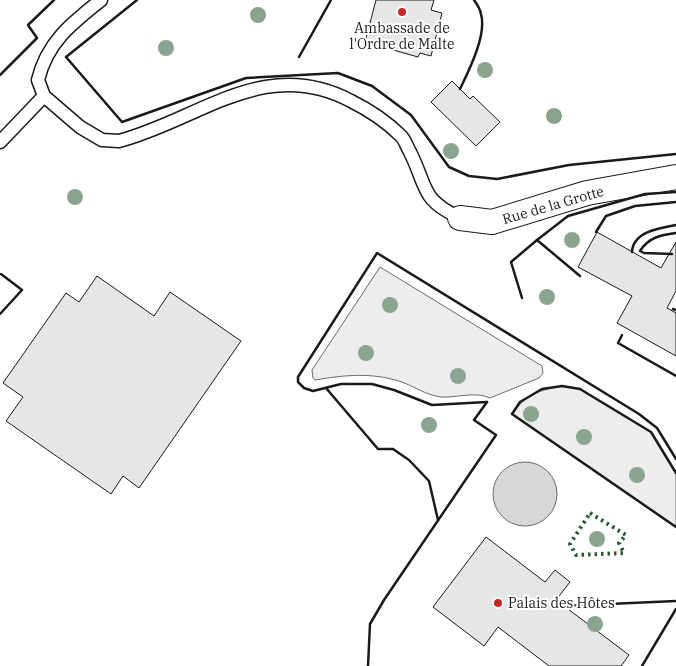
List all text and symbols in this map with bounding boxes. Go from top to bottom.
marker: Ambassade de l'Ordre de Malte [396,6,408,18]
place label: Ambassade de l'Ordre de Malte [350,19,454,53]
street label: Rue de la Grotte [500,182,606,228]
place label: Palais des Hôtes [508,594,615,612]
marker: Palais des Hôtes [492,597,504,609]

